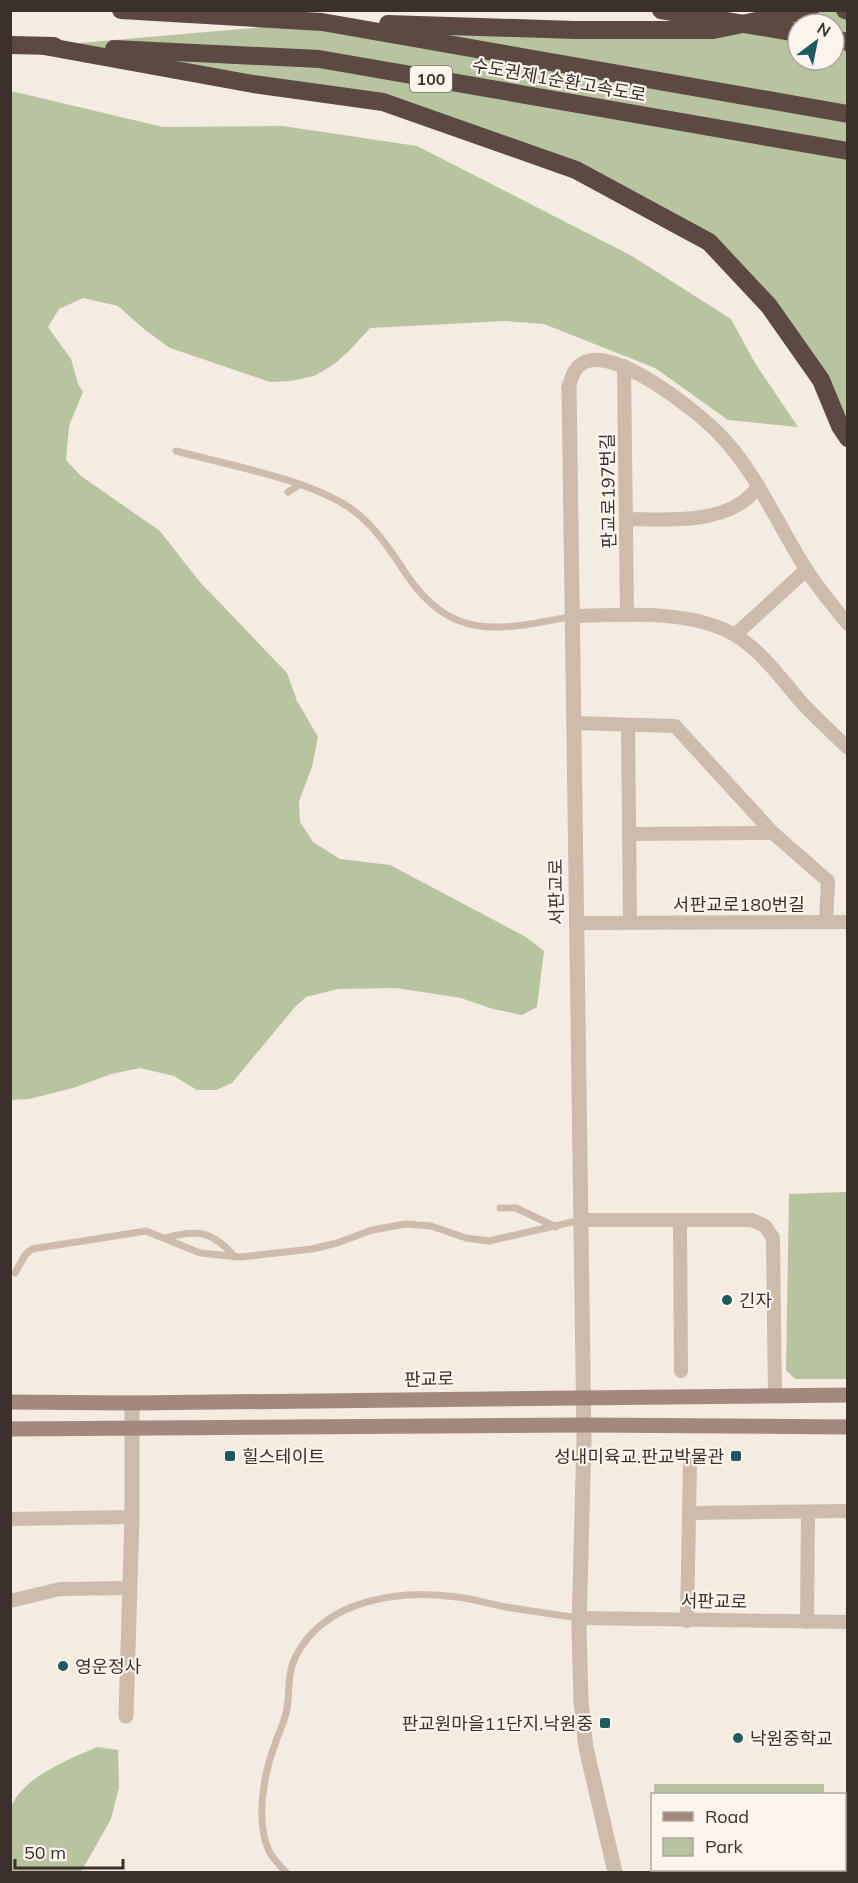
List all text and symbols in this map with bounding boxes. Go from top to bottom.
north arrow [786,12,846,72]
text: N [814,18,834,41]
street label: 수도권제1순환고속도로 [470,53,648,107]
road number: 100 [410,66,452,92]
street label: 판교로197번길 [595,433,621,549]
street label: 서판교로 [544,859,568,925]
street label: 서판교로180번길 [673,893,805,916]
place label: 긴자 [739,1289,773,1312]
marker: 긴자 [720,1293,734,1307]
street label: 판교로 [404,1367,454,1391]
place label: 힐스테이트 [242,1445,325,1468]
place label: 성내미육교.판교박물관 [554,1445,724,1468]
marker: 힐스테이트 [223,1449,237,1463]
marker: 성내미육교.판교박물관 [729,1449,743,1463]
street label: 서판교로 [681,1589,747,1613]
place label: 영운정사 [75,1655,142,1678]
marker: 영운정사 [56,1659,70,1673]
place label: 판교원마을11단지.낙원중 [402,1712,593,1735]
marker: 판교원마을11단지.낙원중 [598,1716,612,1730]
place label: 낙원중학교 [750,1727,833,1750]
marker: 낙원중학교 [731,1731,745,1745]
legend [651,1793,846,1871]
text: Road [705,1805,749,1828]
scale bar [15,1832,123,1870]
text: Park [705,1835,744,1858]
text: 50 m [24,1841,66,1864]

